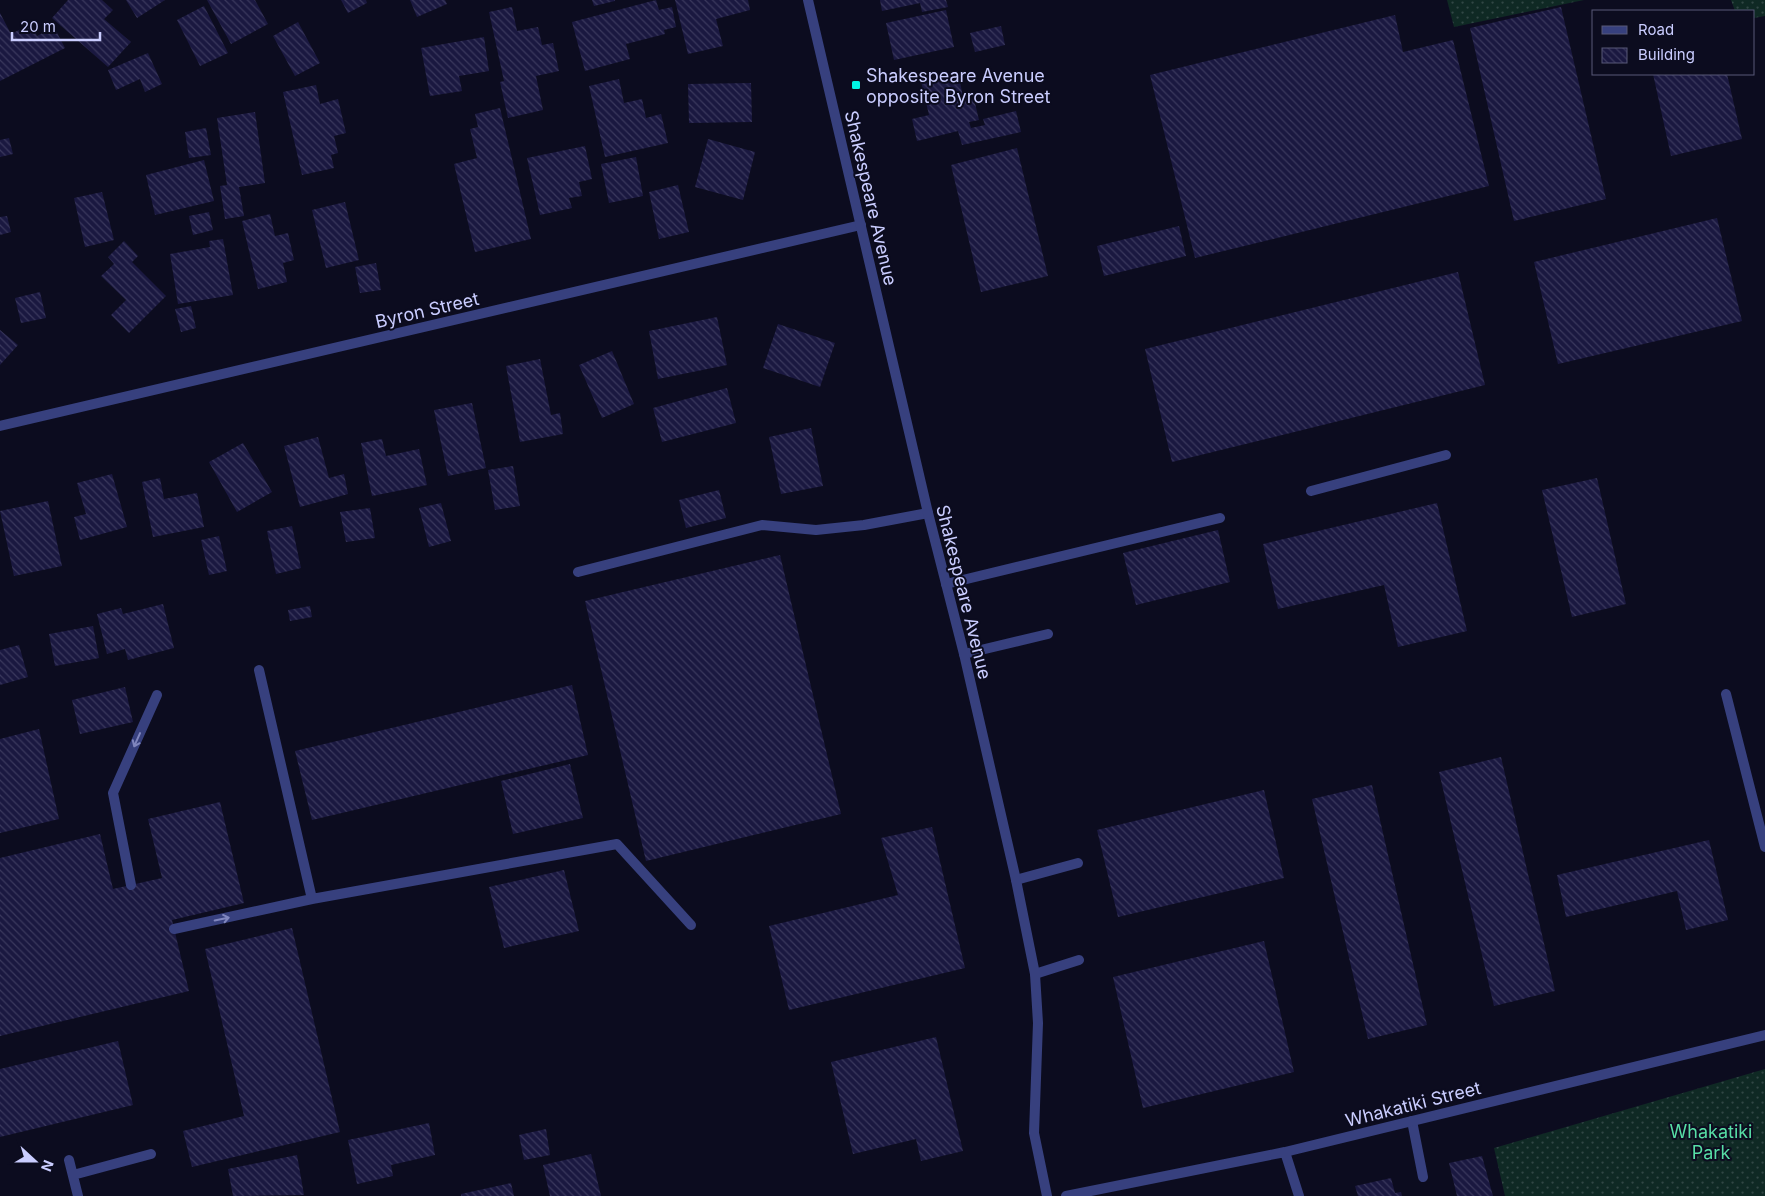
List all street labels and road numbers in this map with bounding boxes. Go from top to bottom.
street label: Shakespeare Avenue [841,109,901,287]
street label: Byron Street [373,288,481,332]
street label: Shakespeare Avenue [932,503,996,681]
street label: Whakatiki Street [1343,1077,1483,1131]

